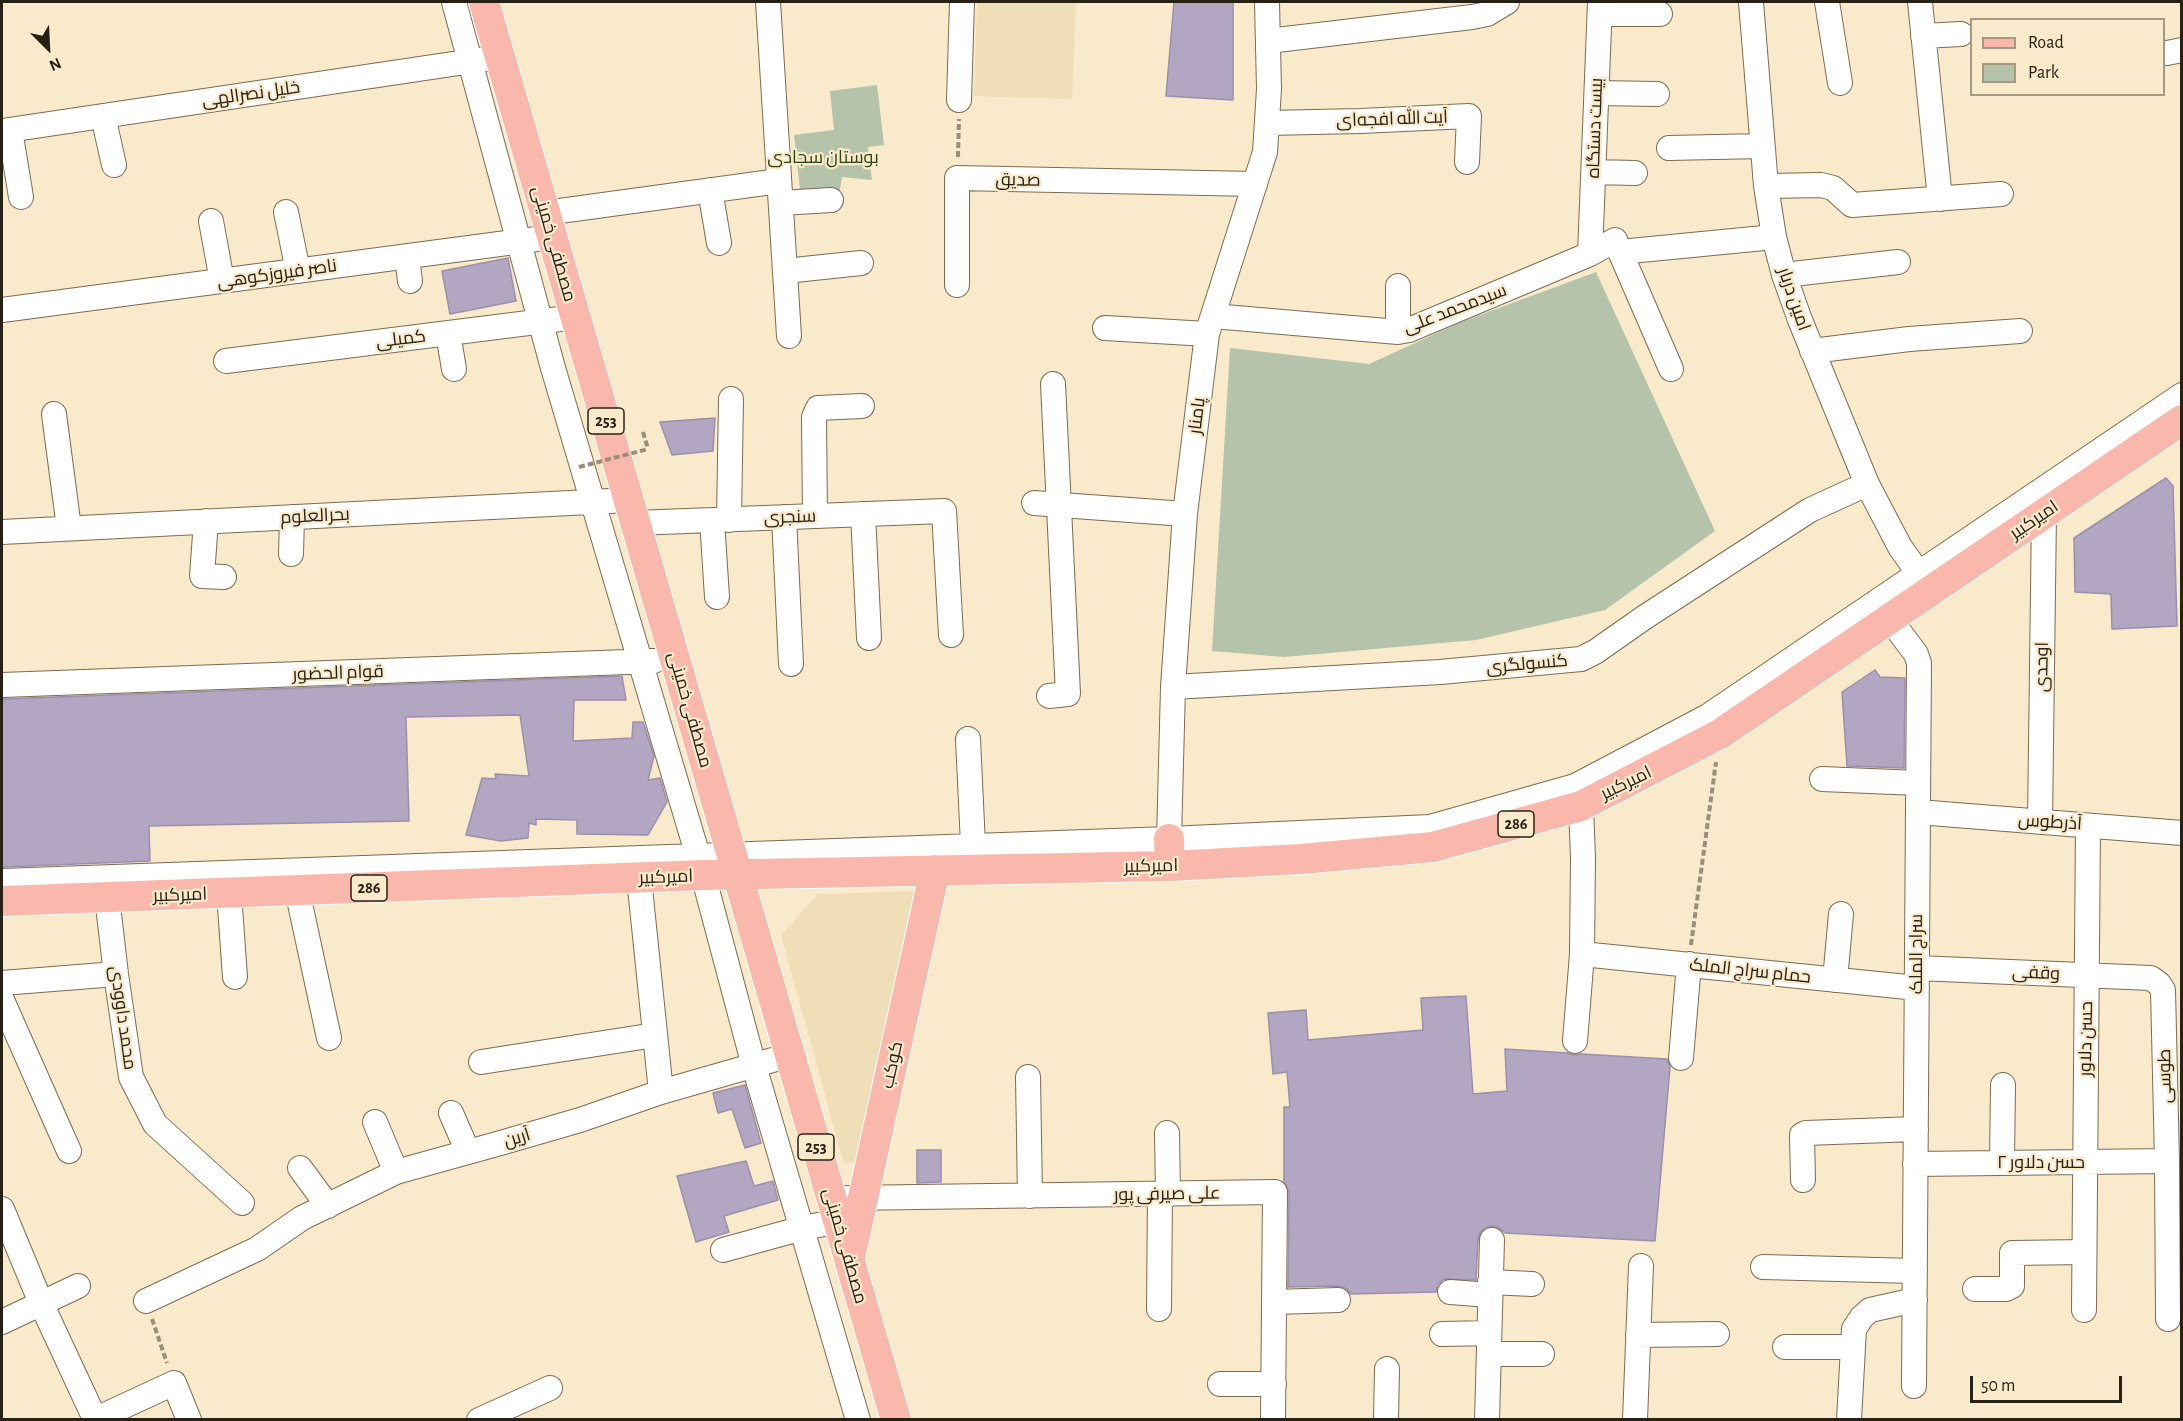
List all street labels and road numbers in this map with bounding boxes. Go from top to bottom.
street label: خلیل نصرالهی [201,76,301,112]
street label: بیست دستگاه [1582,77,1608,179]
street label: آیت الله افجه‌ای [1336,106,1448,132]
street label: صدیق [995,169,1041,191]
street label: مصطفی خمینی [527,184,581,304]
street label: ناصر فیروزکوهی [216,255,338,293]
street label: امین دربار [1773,265,1815,333]
street label: سیدمحمد علی [1400,279,1510,339]
street label: کمیلی [375,325,427,353]
street label: پامنار [1184,396,1210,436]
road number: 253 [588,408,624,434]
street label: امیرکبیر [2005,496,2063,544]
street label: بحرالعلوم [280,503,350,529]
street label: سنجری [763,505,817,529]
street label: اوحدی [2031,642,2053,692]
street label: مصطفی خمینی [663,650,717,770]
street label: کنسولگری [1485,650,1569,678]
street label: قوام الحضور [292,661,384,685]
street label: امیرکبیر [1597,761,1655,805]
street label: آذرطوس [2017,809,2083,835]
road number: 286 [1498,811,1534,837]
street label: امیرکبیر [1124,855,1178,877]
street label: امیرکبیر [638,865,694,889]
road number: 286 [351,875,387,901]
street label: امیرکبیر [152,883,208,907]
street label: سراج الملک [1906,914,1928,994]
street label: حمام سراج الملک [1688,954,1812,988]
street label: وقفی [2012,961,2060,985]
street label: محمد داوودی [105,964,141,1072]
street label: حسن دلاور [2075,1001,2097,1077]
street label: کوکب [876,1039,908,1091]
street label: طوسی [2154,1049,2176,1103]
street label: آرین [501,1124,533,1152]
road number: 253 [798,1134,834,1160]
street label: حسن دلاور ۲ [1997,1152,2085,1174]
street label: علی صیرفی پور [1113,1182,1221,1206]
street label: مصطفی خمینی [818,1186,872,1306]

